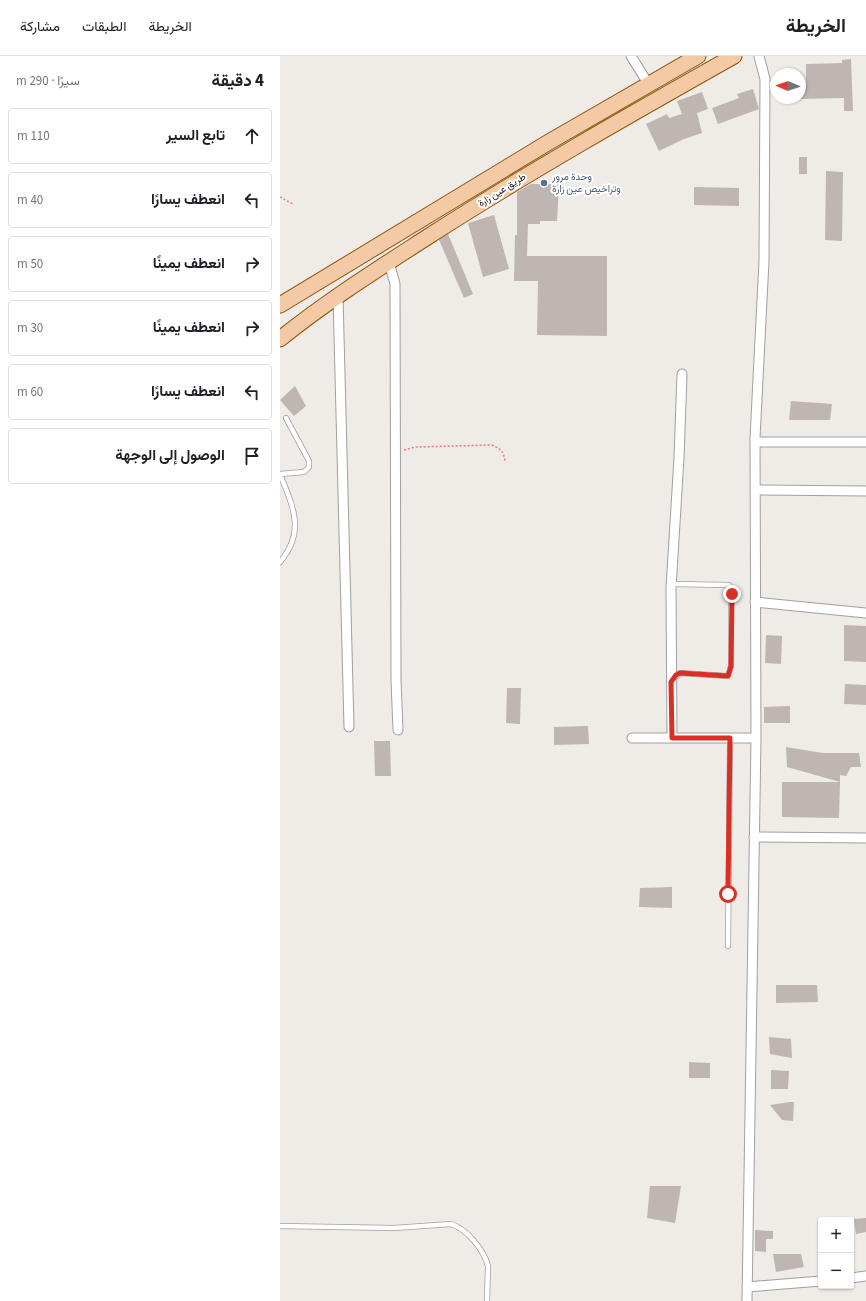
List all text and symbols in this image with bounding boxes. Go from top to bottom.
text: الخريطة [786,13,846,40]
text: مشاركة [20,17,60,37]
text: الطبقات [82,17,126,37]
text: الخريطة [148,17,192,37]
north arrow [770,68,806,104]
text: 4 دقيقة [212,69,264,93]
text: سيرًا · 290 m [16,72,80,90]
text: تابع السير [166,125,225,146]
icon: ahead [241,125,263,147]
text: 110 m [17,127,50,145]
street label: طريق عين زارة [475,170,529,210]
place label: وحدة مرور وتراخيص عين زارة [551,170,621,196]
marker: وحدة مرور وتراخيص عين زارة [539,178,549,188]
text: انعطف يسارًا [151,189,225,210]
icon: left [241,189,263,211]
text: 40 m [17,191,43,209]
text: انعطف يمينًا [153,253,225,274]
icon: right [241,253,263,275]
text: 50 m [17,255,43,273]
text: انعطف يمينًا [153,317,225,338]
icon: right [241,317,263,339]
text: 30 m [17,319,43,337]
text: انعطف يسارًا [151,381,225,402]
icon: left [241,381,263,403]
text: 60 m [17,383,43,401]
text: الوصول إلى الوجهة [115,445,225,466]
icon: arrive [241,445,263,467]
route end [723,585,741,603]
route start [719,885,737,903]
map controls [818,1217,854,1289]
button: + [818,1217,854,1253]
button: − [818,1253,854,1289]

